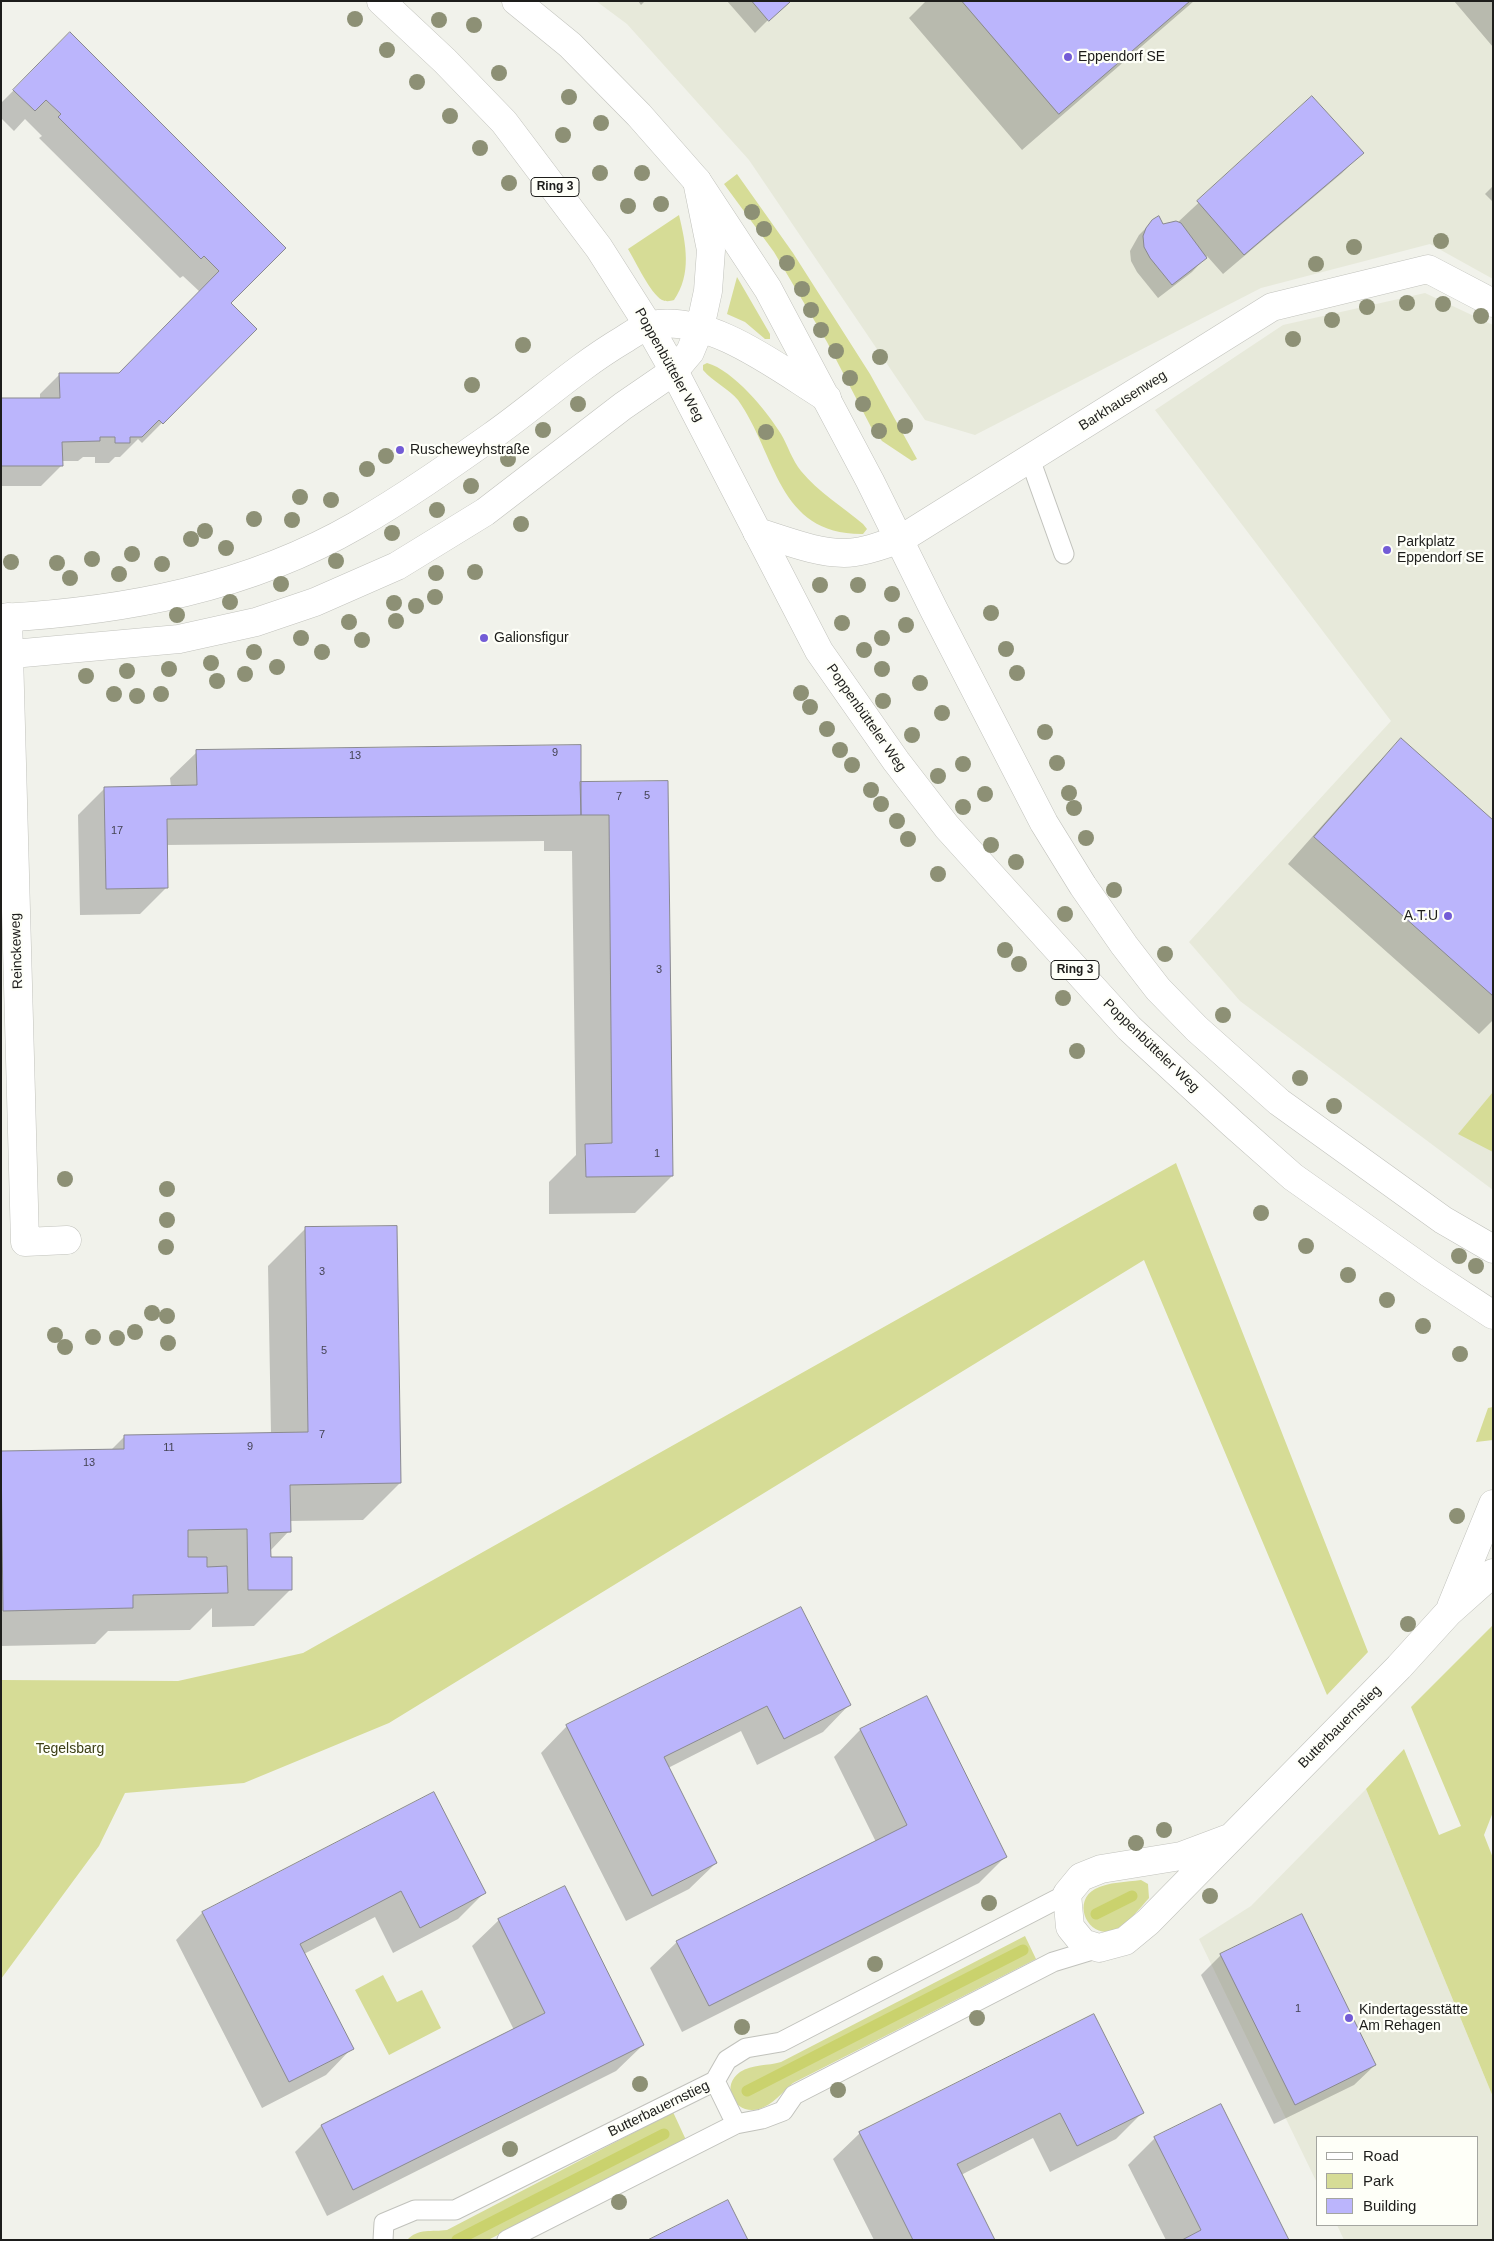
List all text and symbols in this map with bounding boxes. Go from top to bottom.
place label: Eppendorf SE [1078,49,1165,65]
marker: Eppendorf SE [1062,51,1074,63]
road number: Ring 3 [531,178,579,196]
street label: Poppenbütteler Weg [631,305,707,425]
street label: Barkhausenweg [1076,367,1170,435]
place label: Ruscheweyhstraße [410,442,530,458]
marker: Ruscheweyhstraße [394,444,406,456]
place label: Parkplatz Eppendorf SE [1397,534,1484,566]
marker: Parkplatz Eppendorf SE [1381,544,1393,556]
place label: Galionsfigur [494,630,569,646]
marker: Galionsfigur [478,632,490,644]
street label: Poppenbütteler Weg [823,661,909,775]
house number: 9 [552,746,558,760]
house number: 13 [349,749,361,763]
house number: 5 [644,789,650,803]
house number: 7 [616,790,622,804]
house number: 17 [111,824,123,838]
place label: A.T.U [1404,908,1438,924]
marker: A.T.U [1442,910,1454,922]
street label: Reinckeweg [7,913,27,989]
road number: Ring 3 [1051,960,1099,980]
house number: 3 [656,963,662,977]
street label: Poppenbütteler Weg [1099,996,1203,1096]
house number: 1 [654,1147,660,1161]
house number: 3 [319,1265,325,1279]
house number: 5 [321,1344,327,1358]
house number: 7 [319,1428,325,1442]
house number: 9 [247,1440,253,1454]
house number: 11 [163,1441,175,1455]
house number: 13 [83,1456,95,1470]
street label: Butterbauernstieg [1295,1682,1385,1772]
park label: Tegelsbarg [36,1741,104,1757]
house number: 1 [1295,2002,1301,2016]
place label: Kindertagesstätte Am Rehagen [1359,2002,1468,2034]
marker: Kindertagesstätte Am Rehagen [1343,2012,1355,2024]
street label: Butterbauernstieg [606,2077,712,2141]
legend [1316,2136,1479,2226]
text: Road [1363,2147,1399,2164]
text: Park [1363,2172,1394,2189]
text: Building [1363,2197,1416,2214]

